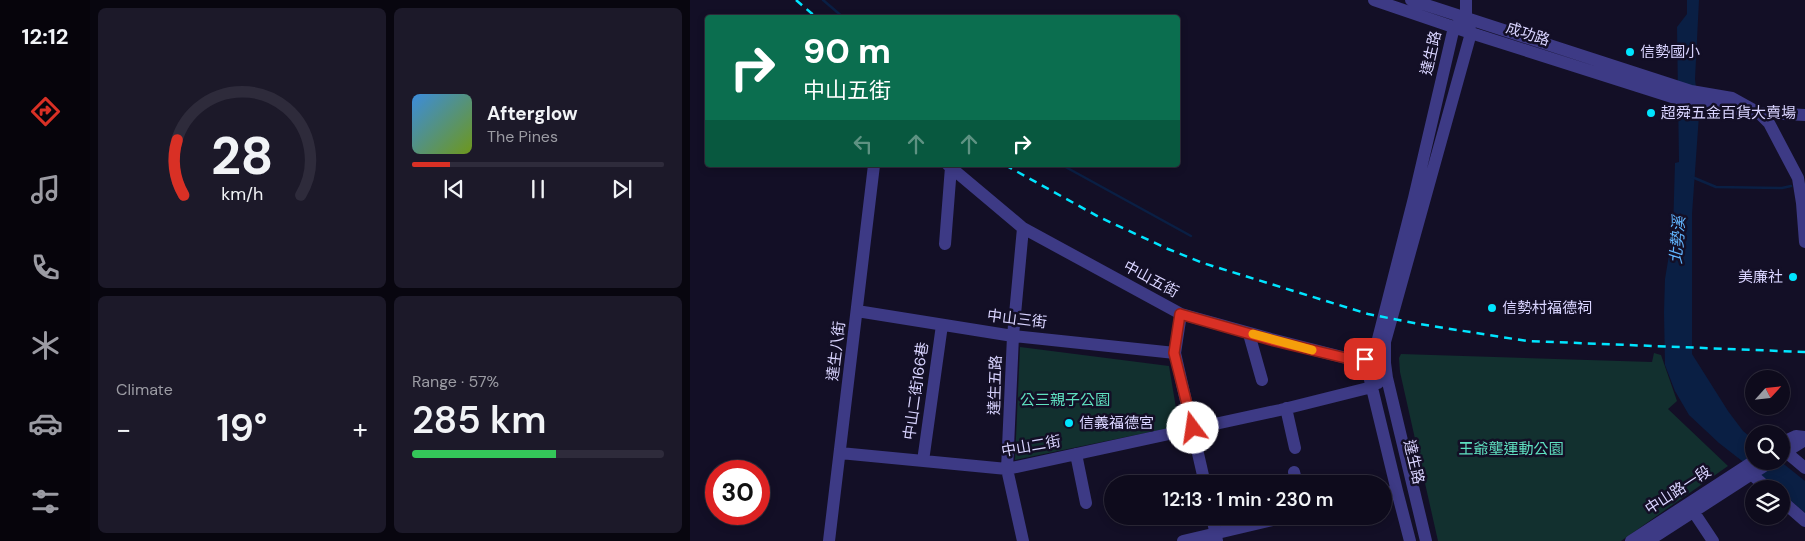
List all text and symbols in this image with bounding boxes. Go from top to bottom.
street label: 成功路 [1504,18,1552,50]
text: 12:12 [22,22,69,51]
text: 90 m [803,28,891,74]
street label: 達生路 [1416,29,1446,77]
icon: right [720,35,785,100]
place label: 信勢國小 [1640,42,1700,62]
marker: 信勢國小 [1624,46,1636,58]
text: 中山五街 [803,76,891,105]
icon: directions [28,94,63,129]
text: Afterglow [487,101,578,126]
place label: 超舜五金百貨大賣場 [1661,103,1796,123]
marker: 超舜五金百貨大賣場 [1645,107,1657,119]
text: 28 [211,122,273,190]
text: The Pines [487,126,558,147]
icon: left [849,130,877,158]
icon: ahead [902,130,930,158]
icon: ahead [955,130,983,158]
icon: right [1008,130,1036,158]
icon: music [28,172,63,207]
icon: previous [440,175,468,203]
icon: pause [524,175,552,203]
icon: next [608,175,636,203]
text: km/h [221,182,263,206]
water label: 北勢溪 [1665,213,1690,265]
icon: phone [28,250,63,285]
street label: 中山五街 [1120,256,1182,302]
place label: 美廉社 [1738,267,1783,287]
marker: 美廉社 [1787,271,1799,283]
place label: 信勢村福德祠 [1502,298,1592,318]
marker: 信勢村福德祠 [1486,302,1498,314]
street label: 中山三街 [986,305,1048,333]
street label: 達生八街 [822,320,850,382]
icon: climate [28,328,63,363]
pin [1344,338,1386,380]
street label: 中山二街166巷 [899,341,933,441]
icon: arrive [1351,345,1379,373]
street label: 達生五路 [984,355,1006,415]
north arrow [1745,370,1790,415]
map controls [1745,370,1790,525]
text: Range · 57% [412,371,499,392]
text: Climate [116,379,173,400]
park label: 公三親子公園 [1020,390,1110,410]
text: 285 km [412,395,546,445]
position arrow [1166,401,1218,453]
text: 19° [217,403,267,453]
icon: car [28,406,63,441]
text: − [116,411,131,448]
text: + [353,411,368,448]
place label: 信義福德宮 [1079,413,1154,433]
marker: 信義福德宮 [1063,417,1075,429]
button: search [1745,425,1790,470]
street label: 中山二街 [1000,431,1062,461]
street label: 達生路 [1399,438,1429,486]
park label: 王爺壟運動公園 [1458,439,1564,459]
speed limit sign: 30 [705,460,770,525]
street label: 中山路一段 [1641,461,1715,519]
button: layers [1745,480,1790,525]
icon: filters [28,484,63,519]
text: 12:13 · 1 min · 230 m [1163,487,1333,512]

